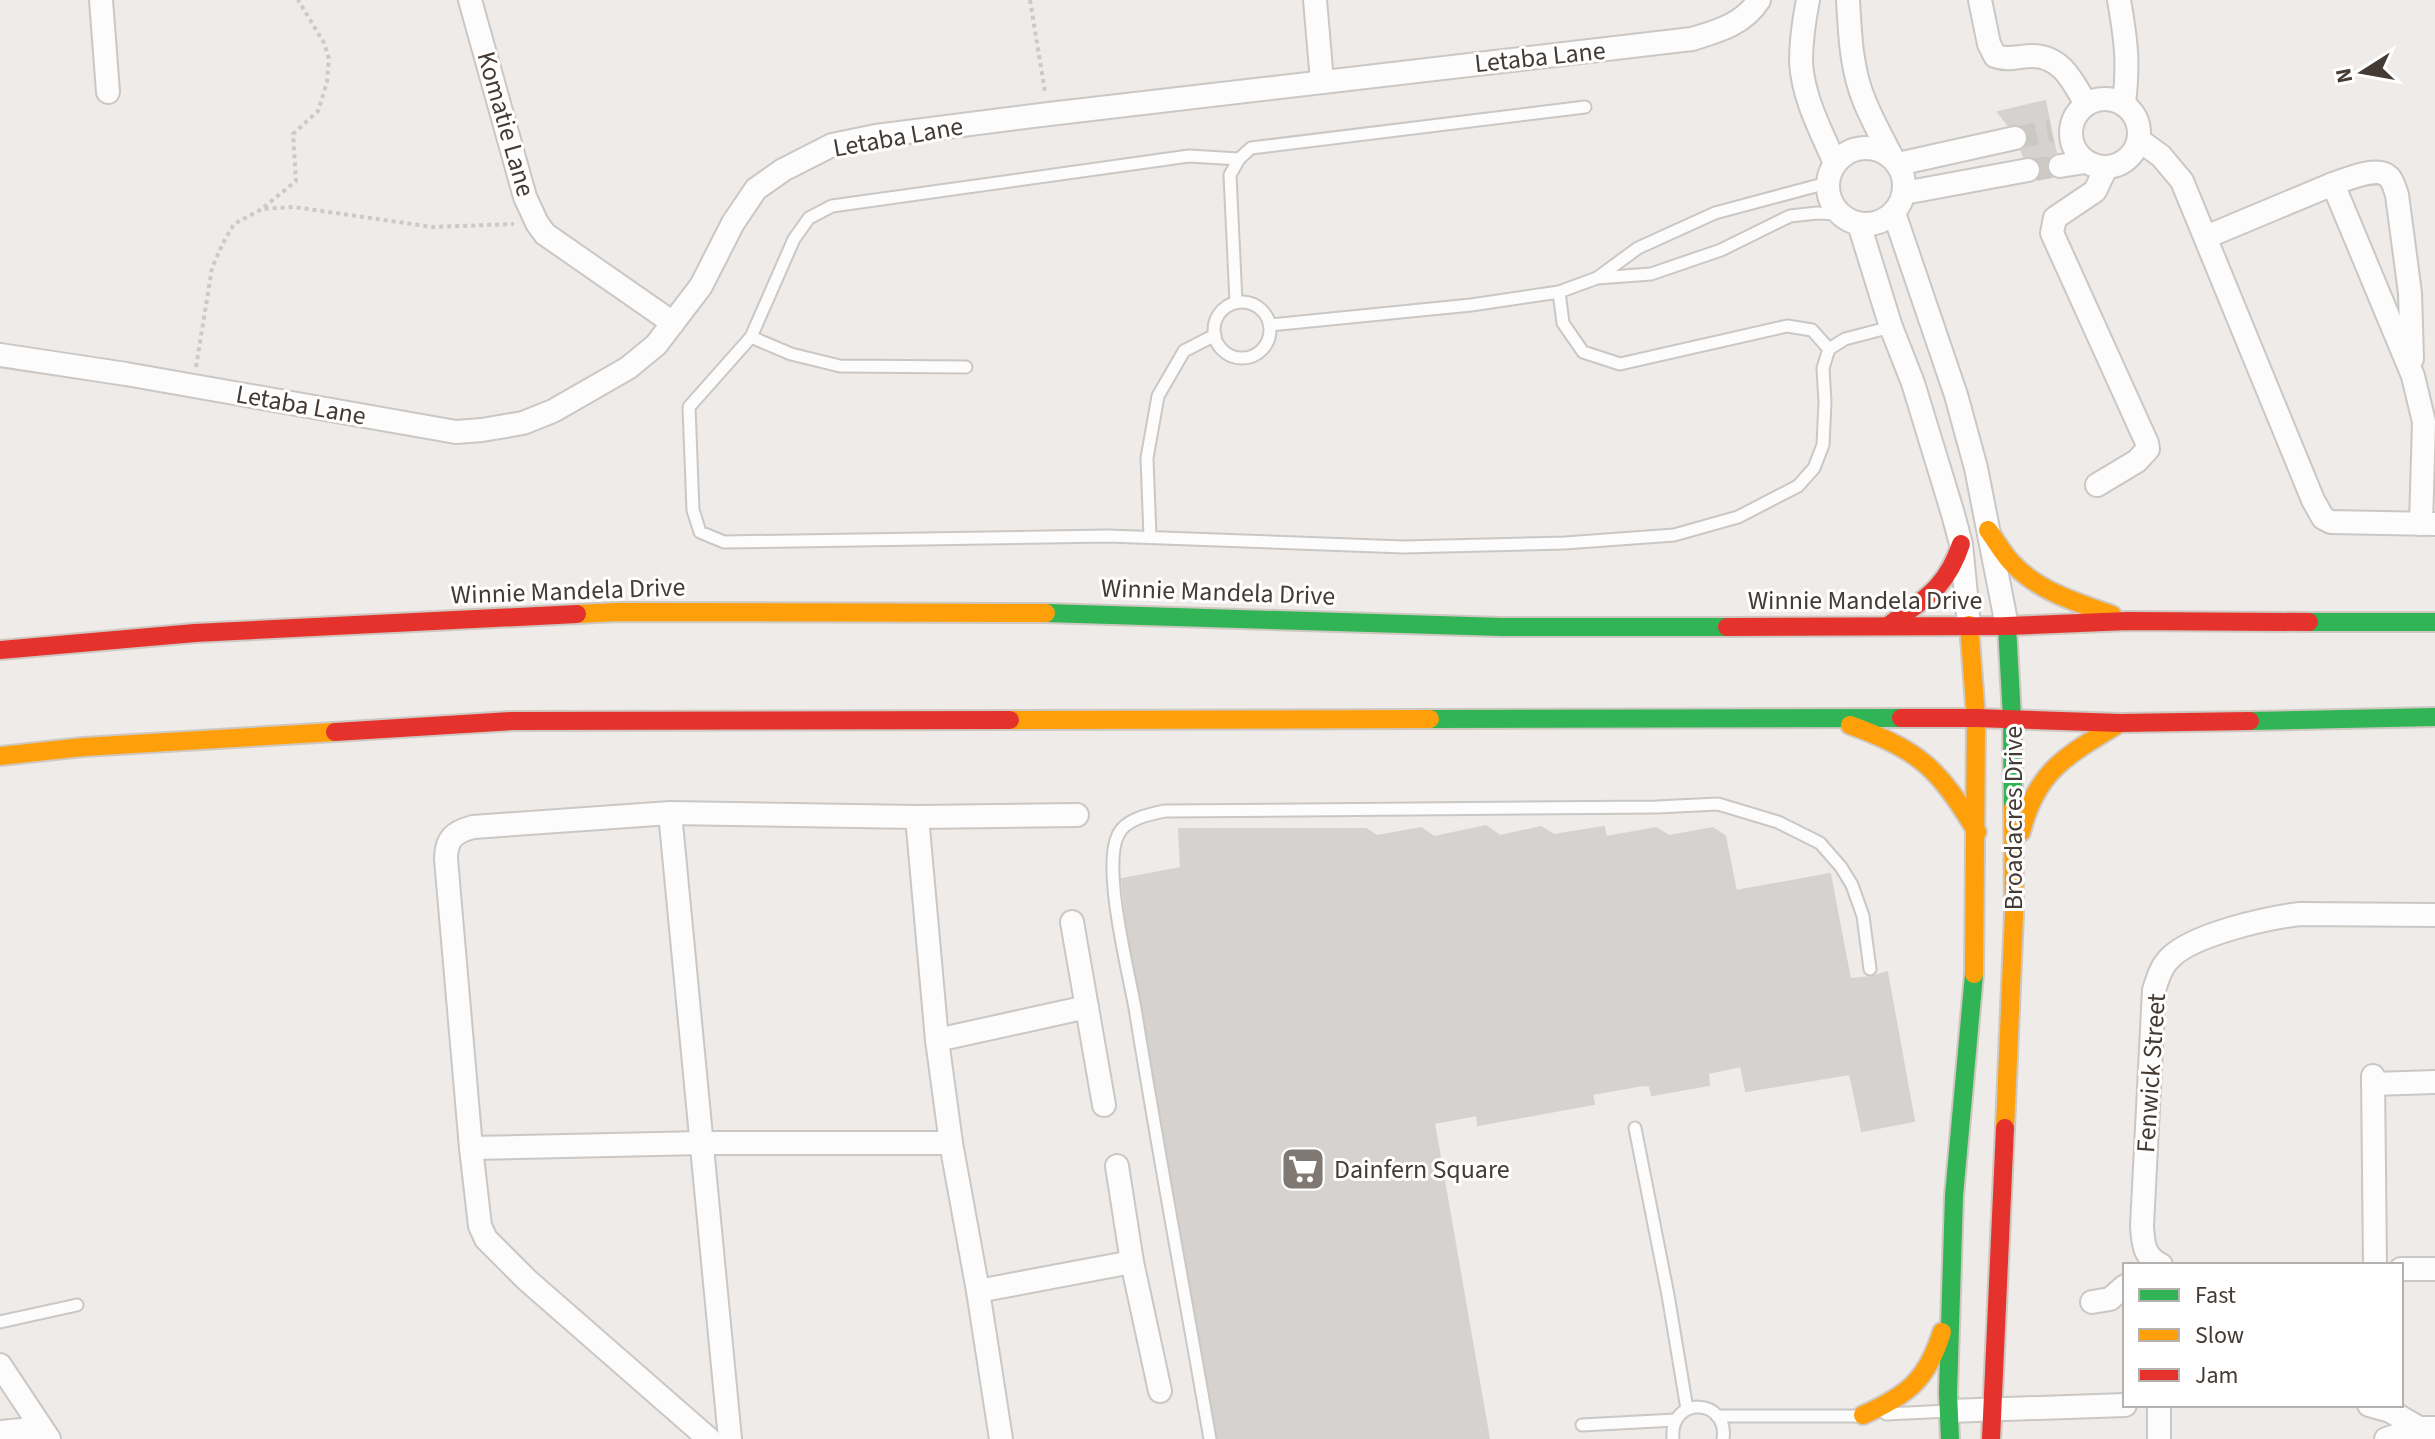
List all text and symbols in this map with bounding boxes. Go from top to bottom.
street label: Letaba Lane [1473,32,1607,82]
north arrow [2323,32,2403,112]
street label: Komatie Lane [468,47,544,201]
text: N [2327,65,2361,86]
street label: Letaba Lane [830,107,966,167]
street label: Letaba Lane [233,375,369,435]
street label: Winnie Mandela Drive [450,568,686,614]
street label: Winnie Mandela Drive [1100,569,1336,615]
street label: Winnie Mandela Drive [1748,582,1982,619]
street label: Broadacres Drive [1995,726,2032,910]
street label: Fenwick Street [2127,992,2175,1154]
supermarket icon: Dainfern Square [1279,1145,1327,1193]
place label: Dainfern Square [1334,1151,1510,1188]
legend [2123,1263,2403,1407]
text: Fast [2195,1278,2236,1313]
text: Slow [2195,1318,2244,1353]
text: Jam [2195,1358,2239,1393]

